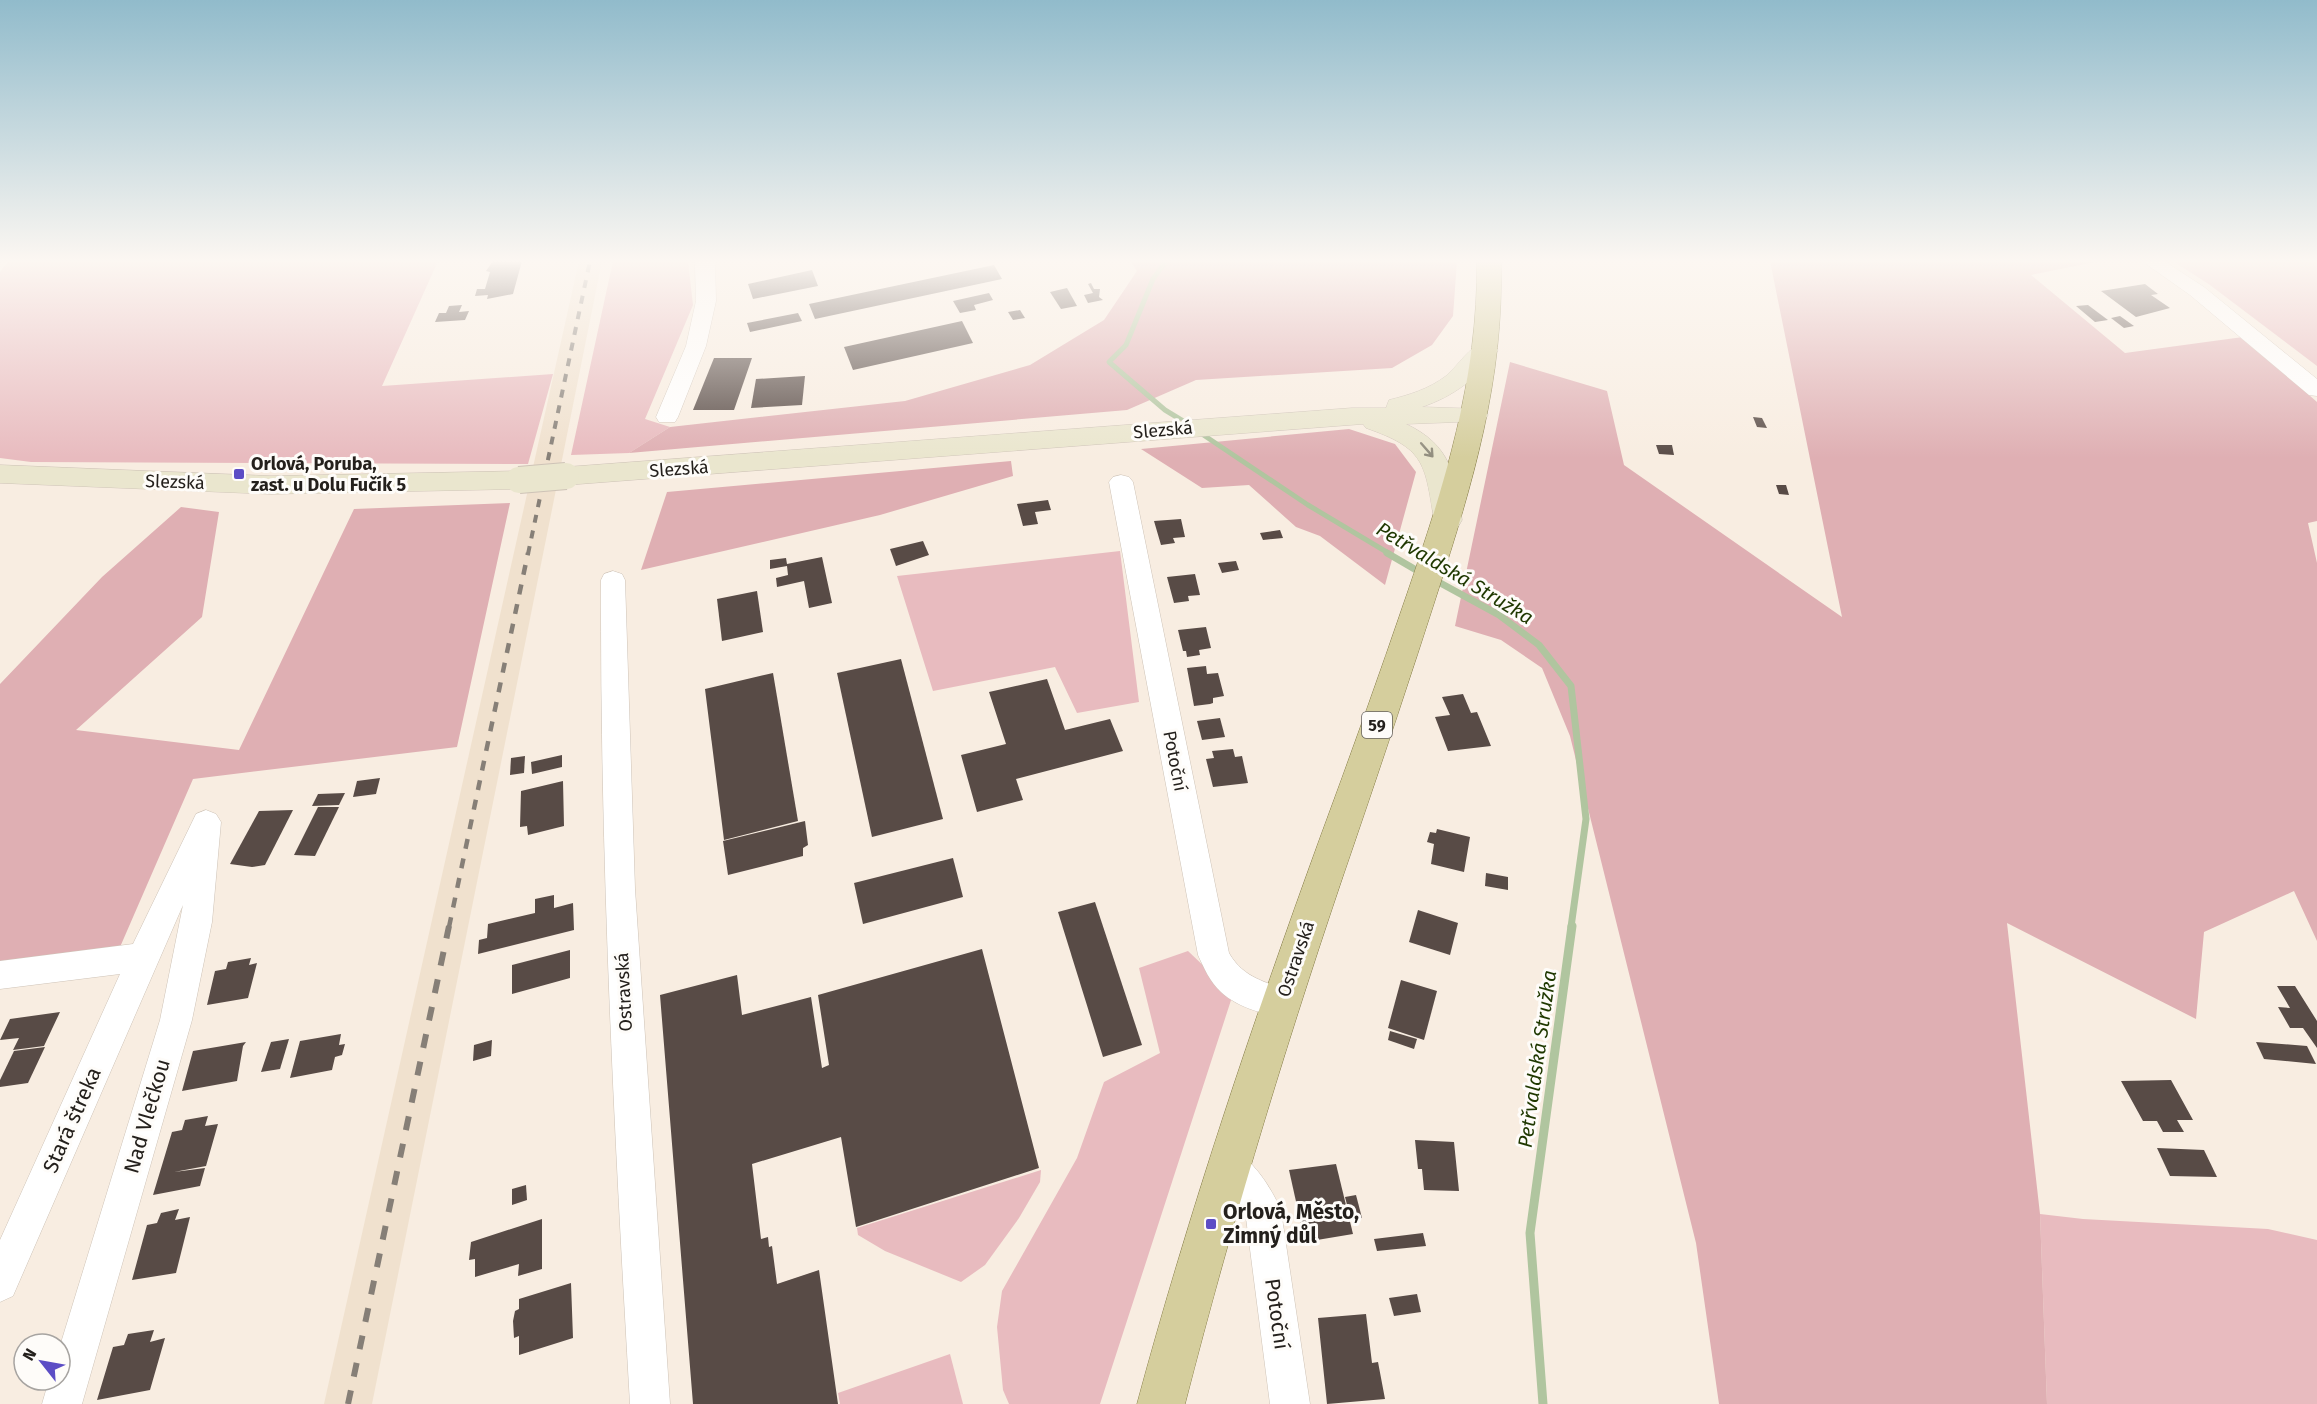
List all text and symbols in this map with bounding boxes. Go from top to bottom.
street label: Slezská [1132,416,1194,444]
one-way arrow [1420,442,1434,457]
place label: Orlová, Poruba, zast. u Dolu Fučík 5 [251,453,406,496]
street label: Slezská [649,456,709,482]
marker: Orlová, Poruba, zast. u Dolu Fučík 5 [232,467,246,481]
street label: Slezská [145,470,205,494]
water label: Petřvaldská Stružka [1372,517,1538,629]
road number: 59 [1362,712,1392,738]
street label: Potoční [1158,729,1192,793]
street label: Ostravská [1273,918,1319,1000]
street label: Ostravská [611,952,637,1032]
water label: Petřvaldská Stružka [1513,969,1561,1149]
street label: Nad Vlečkou [118,1056,176,1176]
street label: Stará štreka [37,1063,107,1177]
place label: Orlová, Město, Zimný důl [1223,1199,1359,1249]
marker: Orlová, Město, Zimný důl [1204,1217,1218,1231]
street label: Potoční [1259,1277,1295,1351]
north arrow [12,1332,72,1392]
text: N [19,1345,40,1364]

